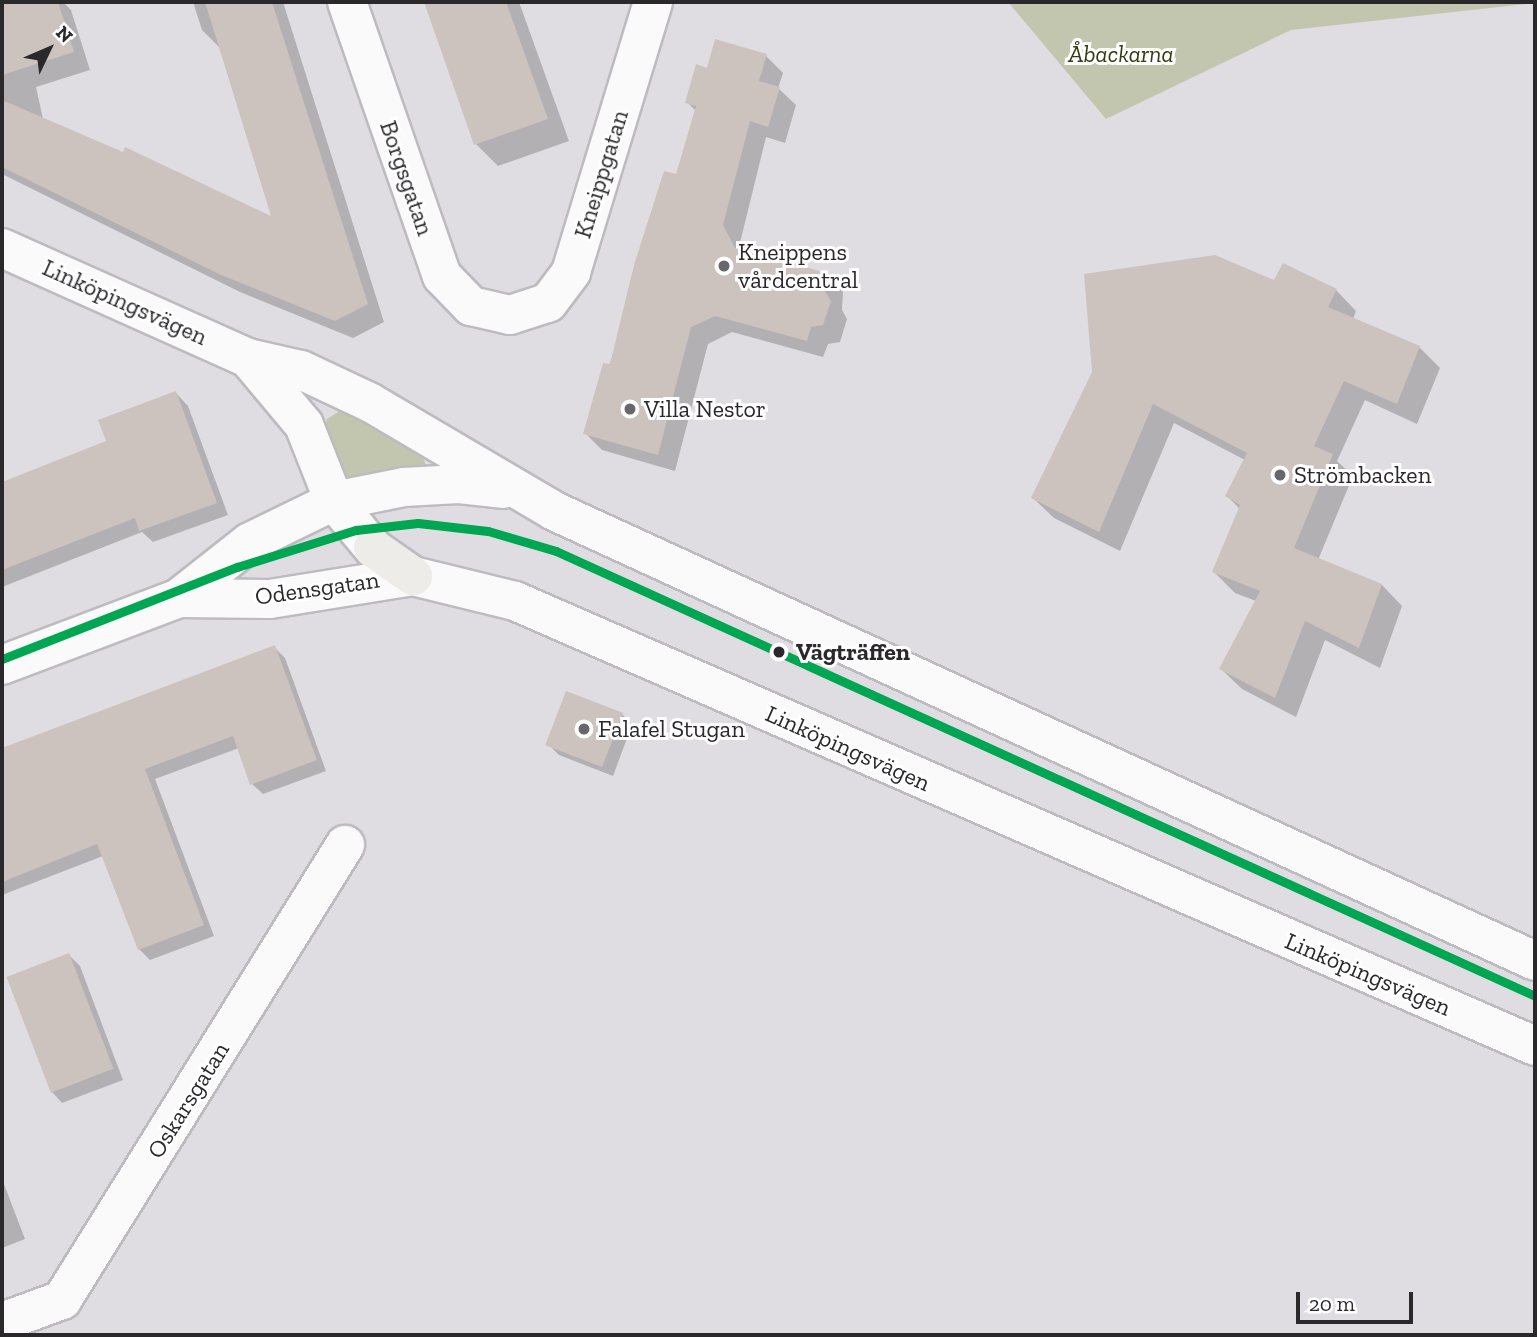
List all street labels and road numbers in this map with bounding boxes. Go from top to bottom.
street label: Kneippgatan [568,106,634,242]
street label: Borgsgatan [374,117,440,239]
street label: Linköpingsvägen [38,253,212,351]
street label: Odensgatan [253,565,381,611]
street label: Linköpingsvägen [761,699,935,797]
street label: Linköpingsvägen [1281,926,1455,1022]
street label: Oskarsgatan [141,1037,235,1163]

